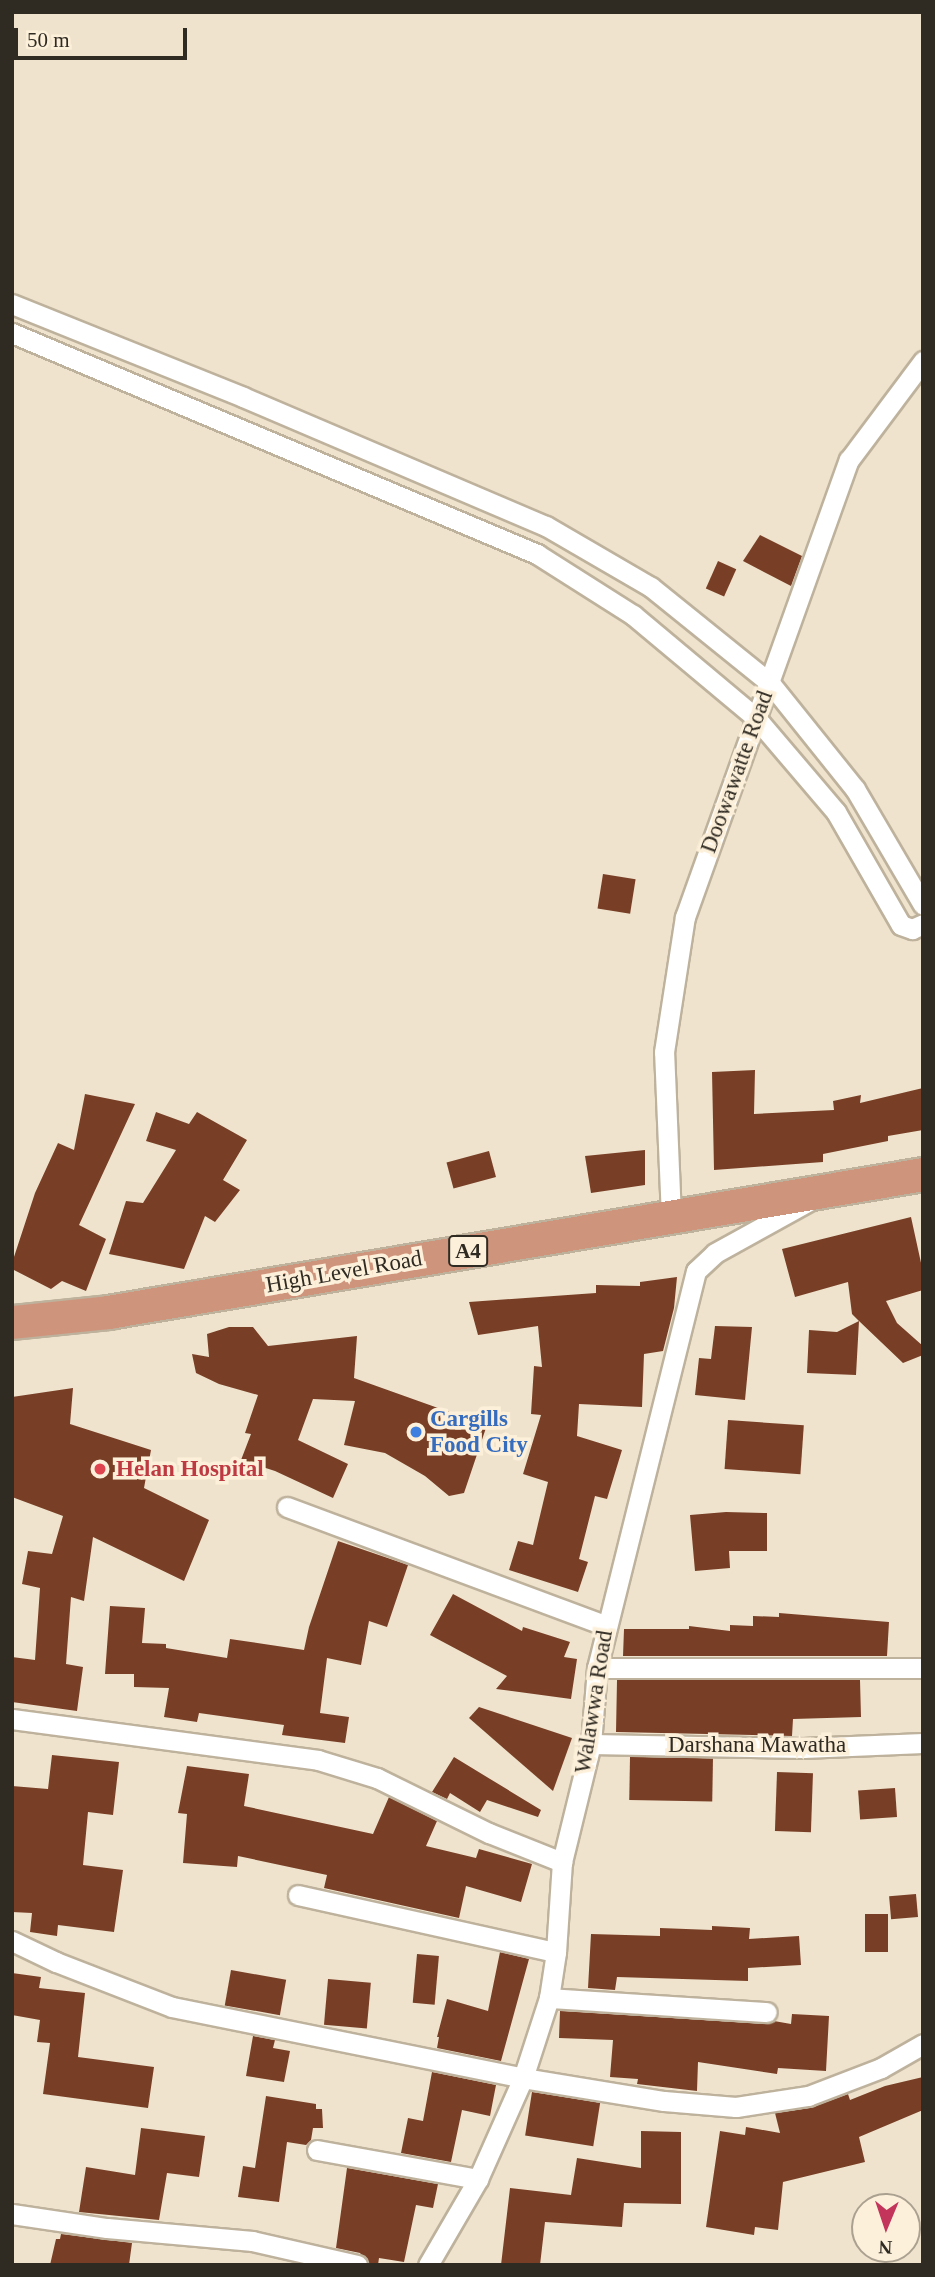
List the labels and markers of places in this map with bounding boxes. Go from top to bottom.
place label: Cargills Food City [430,1405,528,1459]
marker: Cargills Food City [408,1424,424,1440]
place label: Helan Hospital [116,1455,264,1483]
marker: Helan Hospital [90,1459,110,1479]

